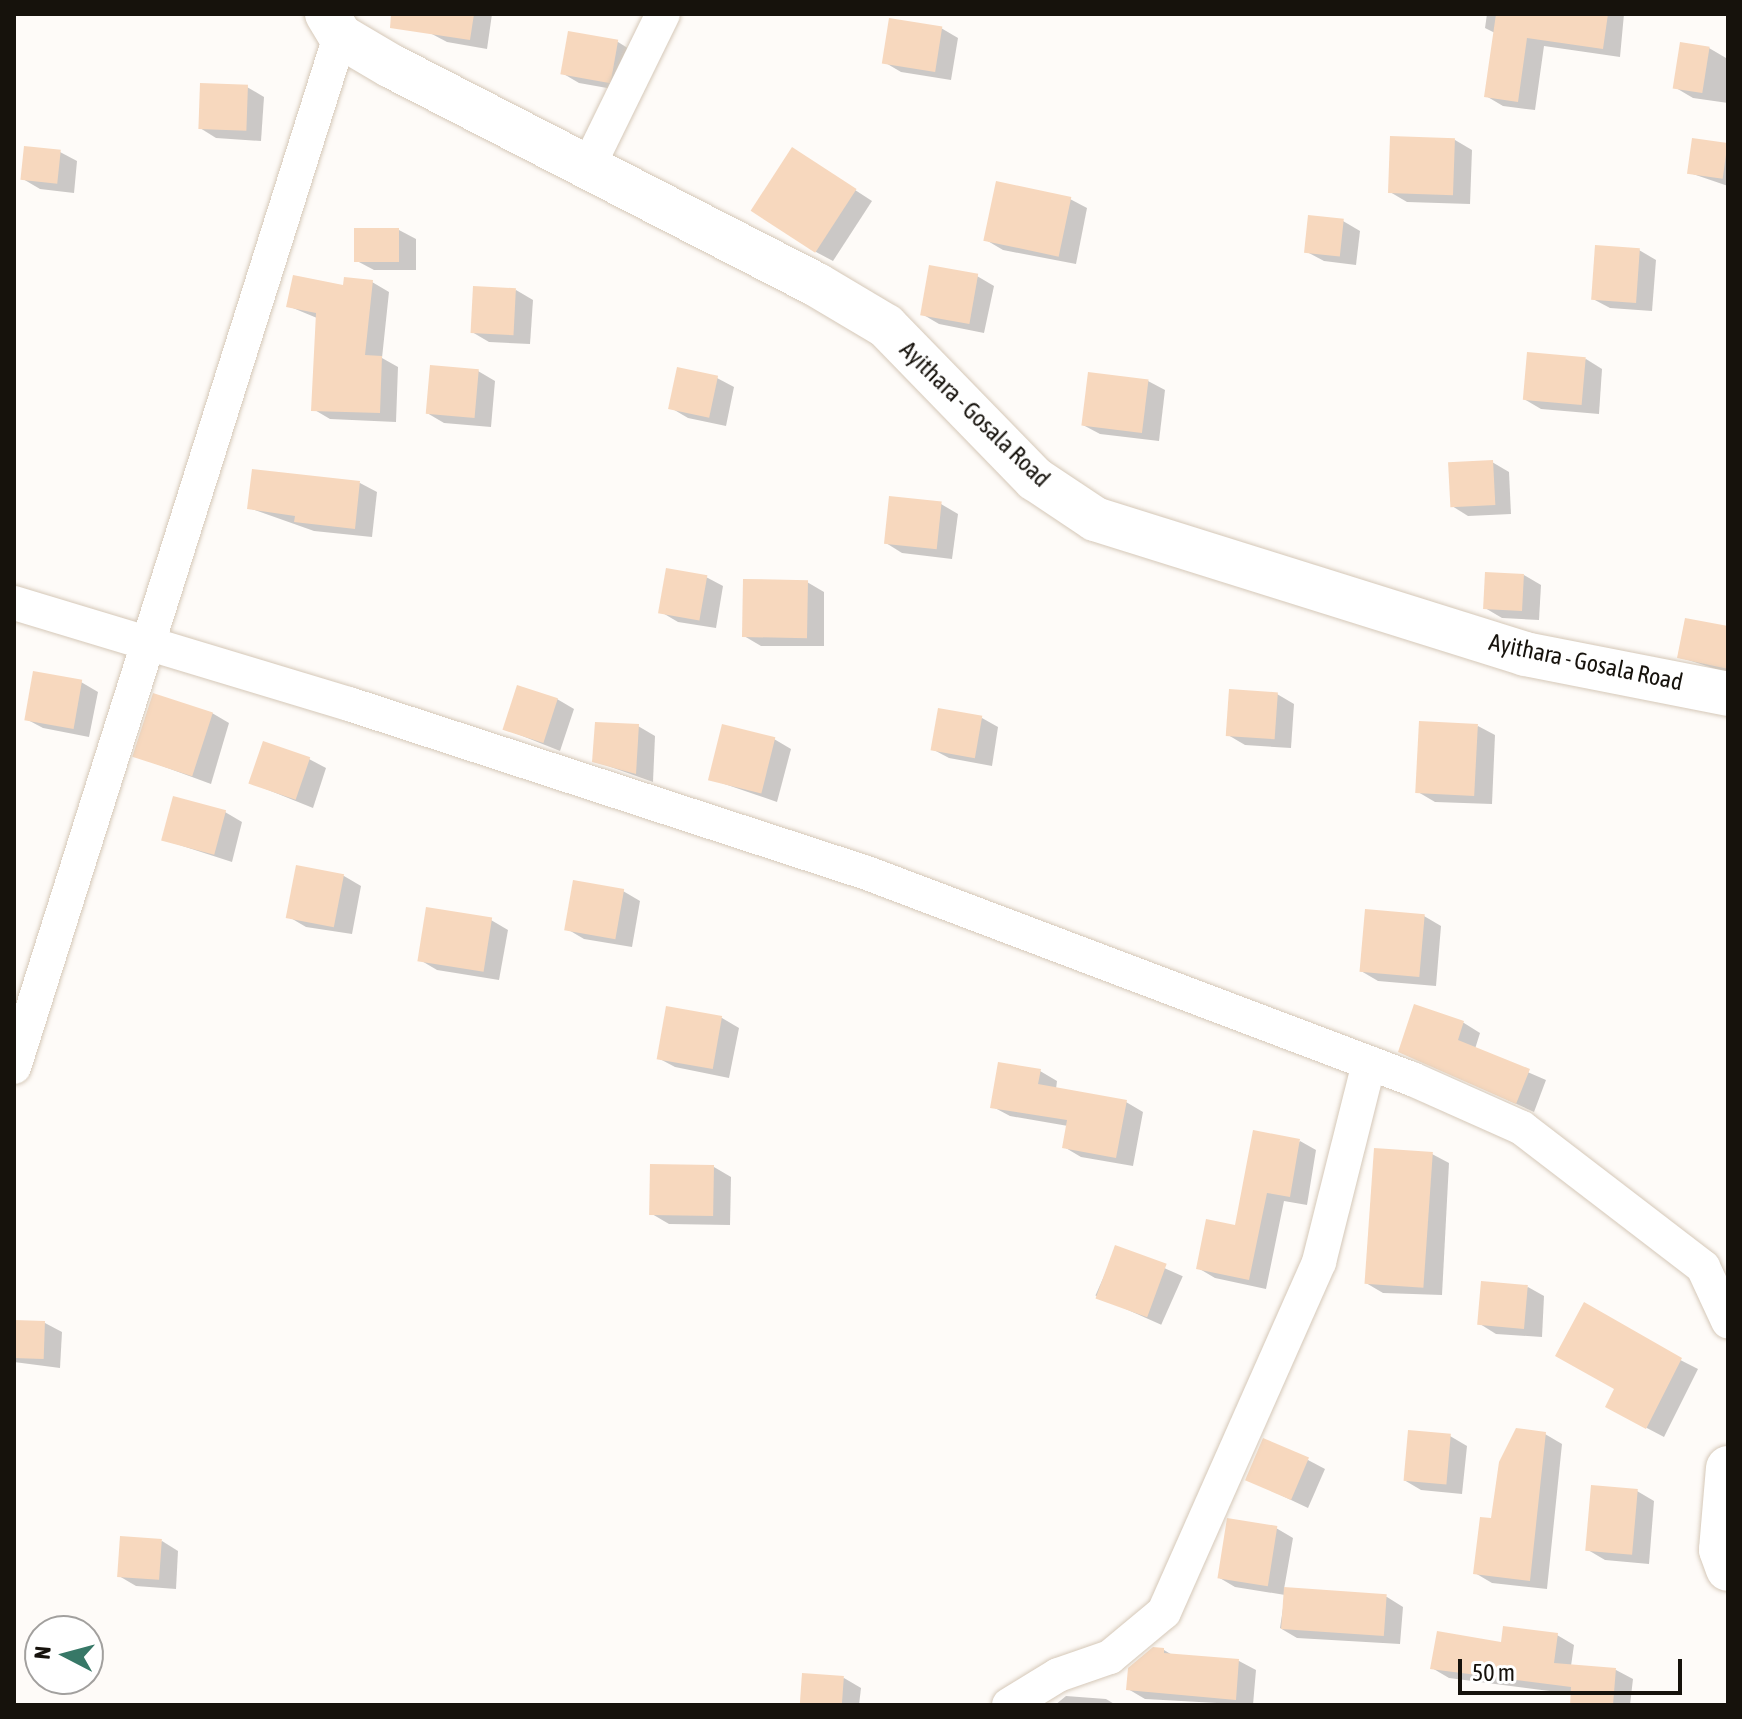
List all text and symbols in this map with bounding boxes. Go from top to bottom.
street label: Ayithara - Gosala Road [894,335,1056,493]
street label: Ayithara - Gosala Road [1486,627,1686,697]
north arrow [24,1615,104,1695]
scale bar [1462,1643,1686,1693]
text: N [29,1645,56,1661]
text: 50 m [1472,1659,1515,1686]

